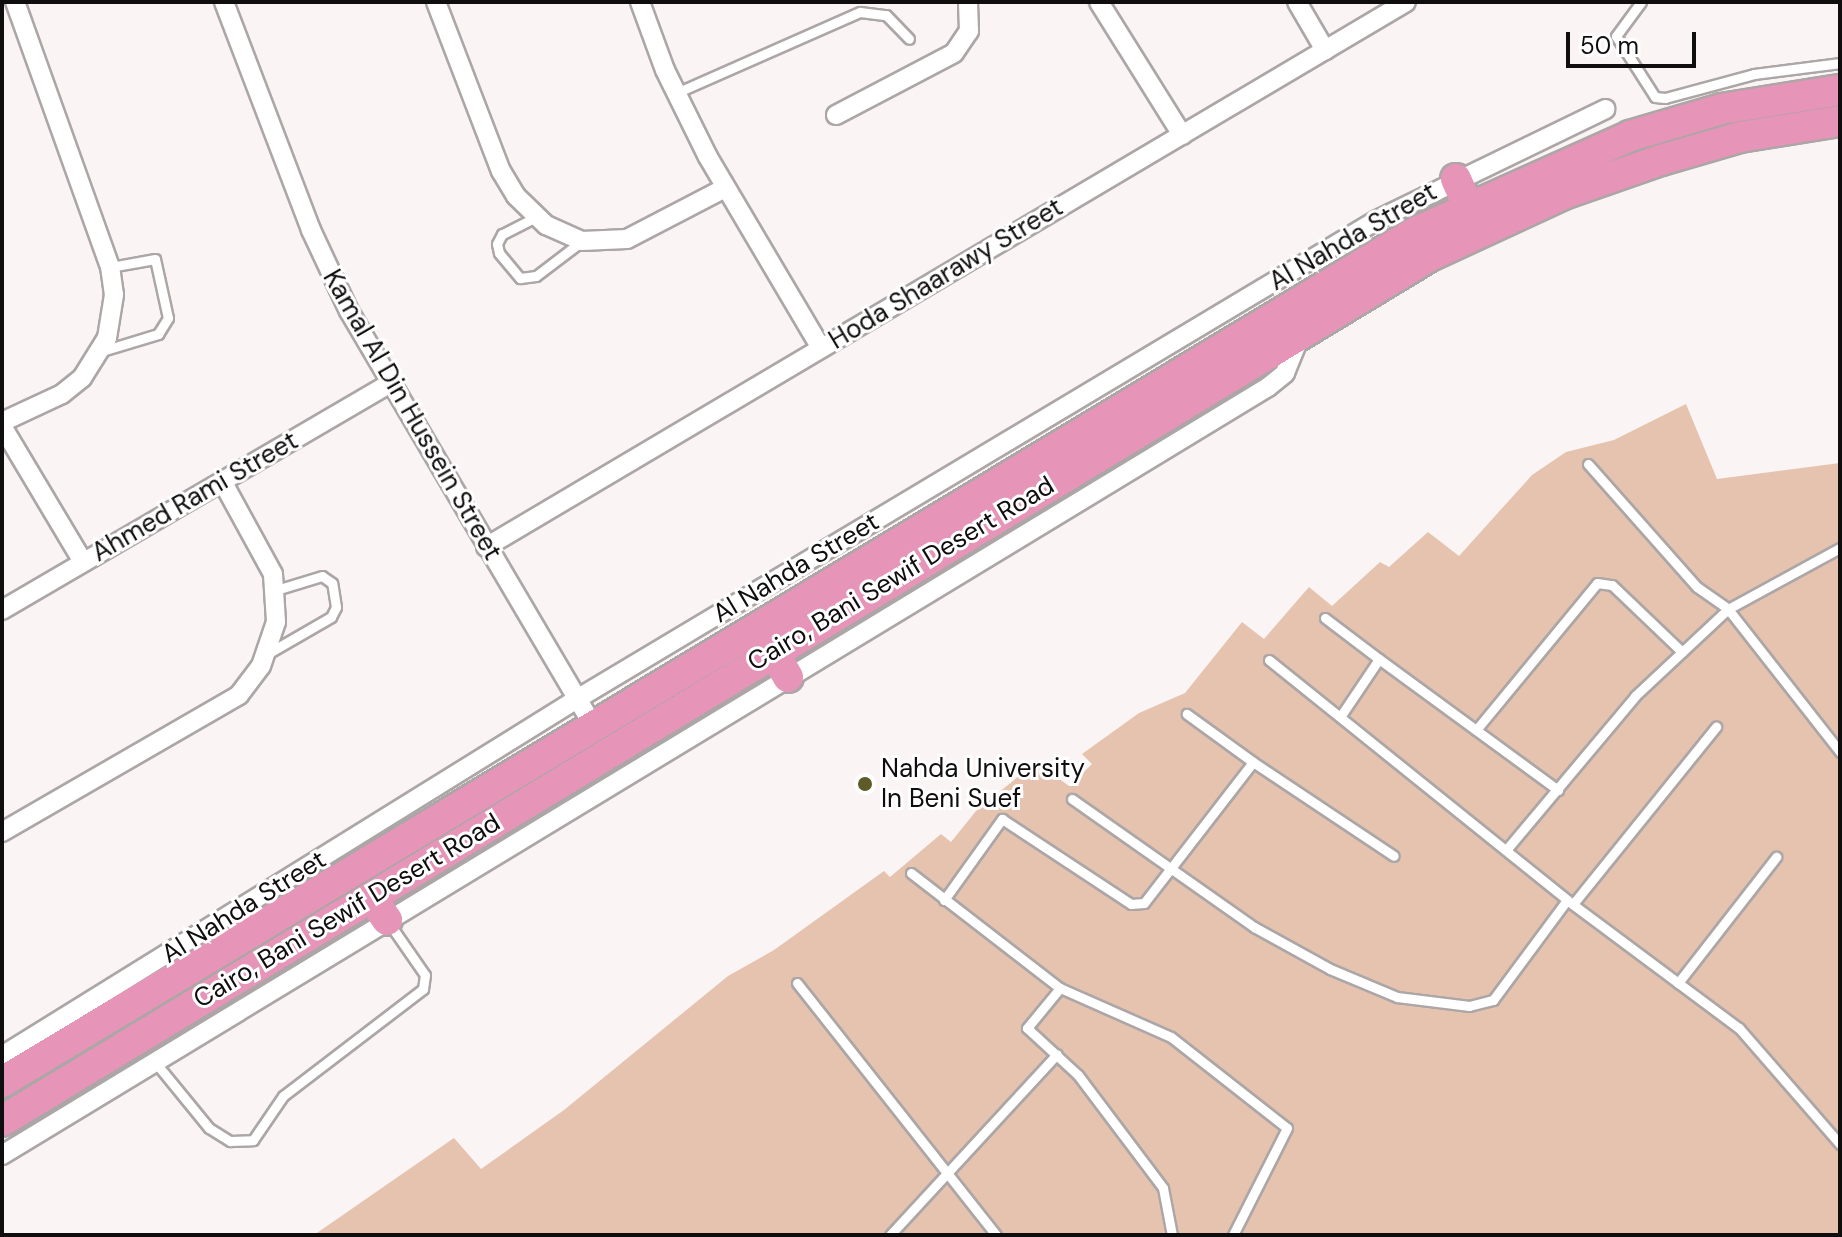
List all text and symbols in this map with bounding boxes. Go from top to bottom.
scale bar [1570,16,1700,66]
text: 50 m [1580,30,1639,61]
street label: Al Nahda Street [1264,176,1442,298]
street label: Hoda Shaarawy Street [823,192,1069,356]
street label: Kamal Al Din Hussein Street [316,264,508,566]
street label: Ahmed Rami Street [86,425,304,569]
street label: Cairo, Bani Sewif Desert Road [742,470,1060,678]
street label: Al Nahda Street [707,506,885,630]
place label: Nahda University In Beni Suef [881,753,1085,814]
marker: Nahda University In Beni Suef [856,775,874,793]
street label: Cairo, Bani Sewif Desert Road [188,807,506,1015]
street label: Al Nahda Street [156,844,332,970]

